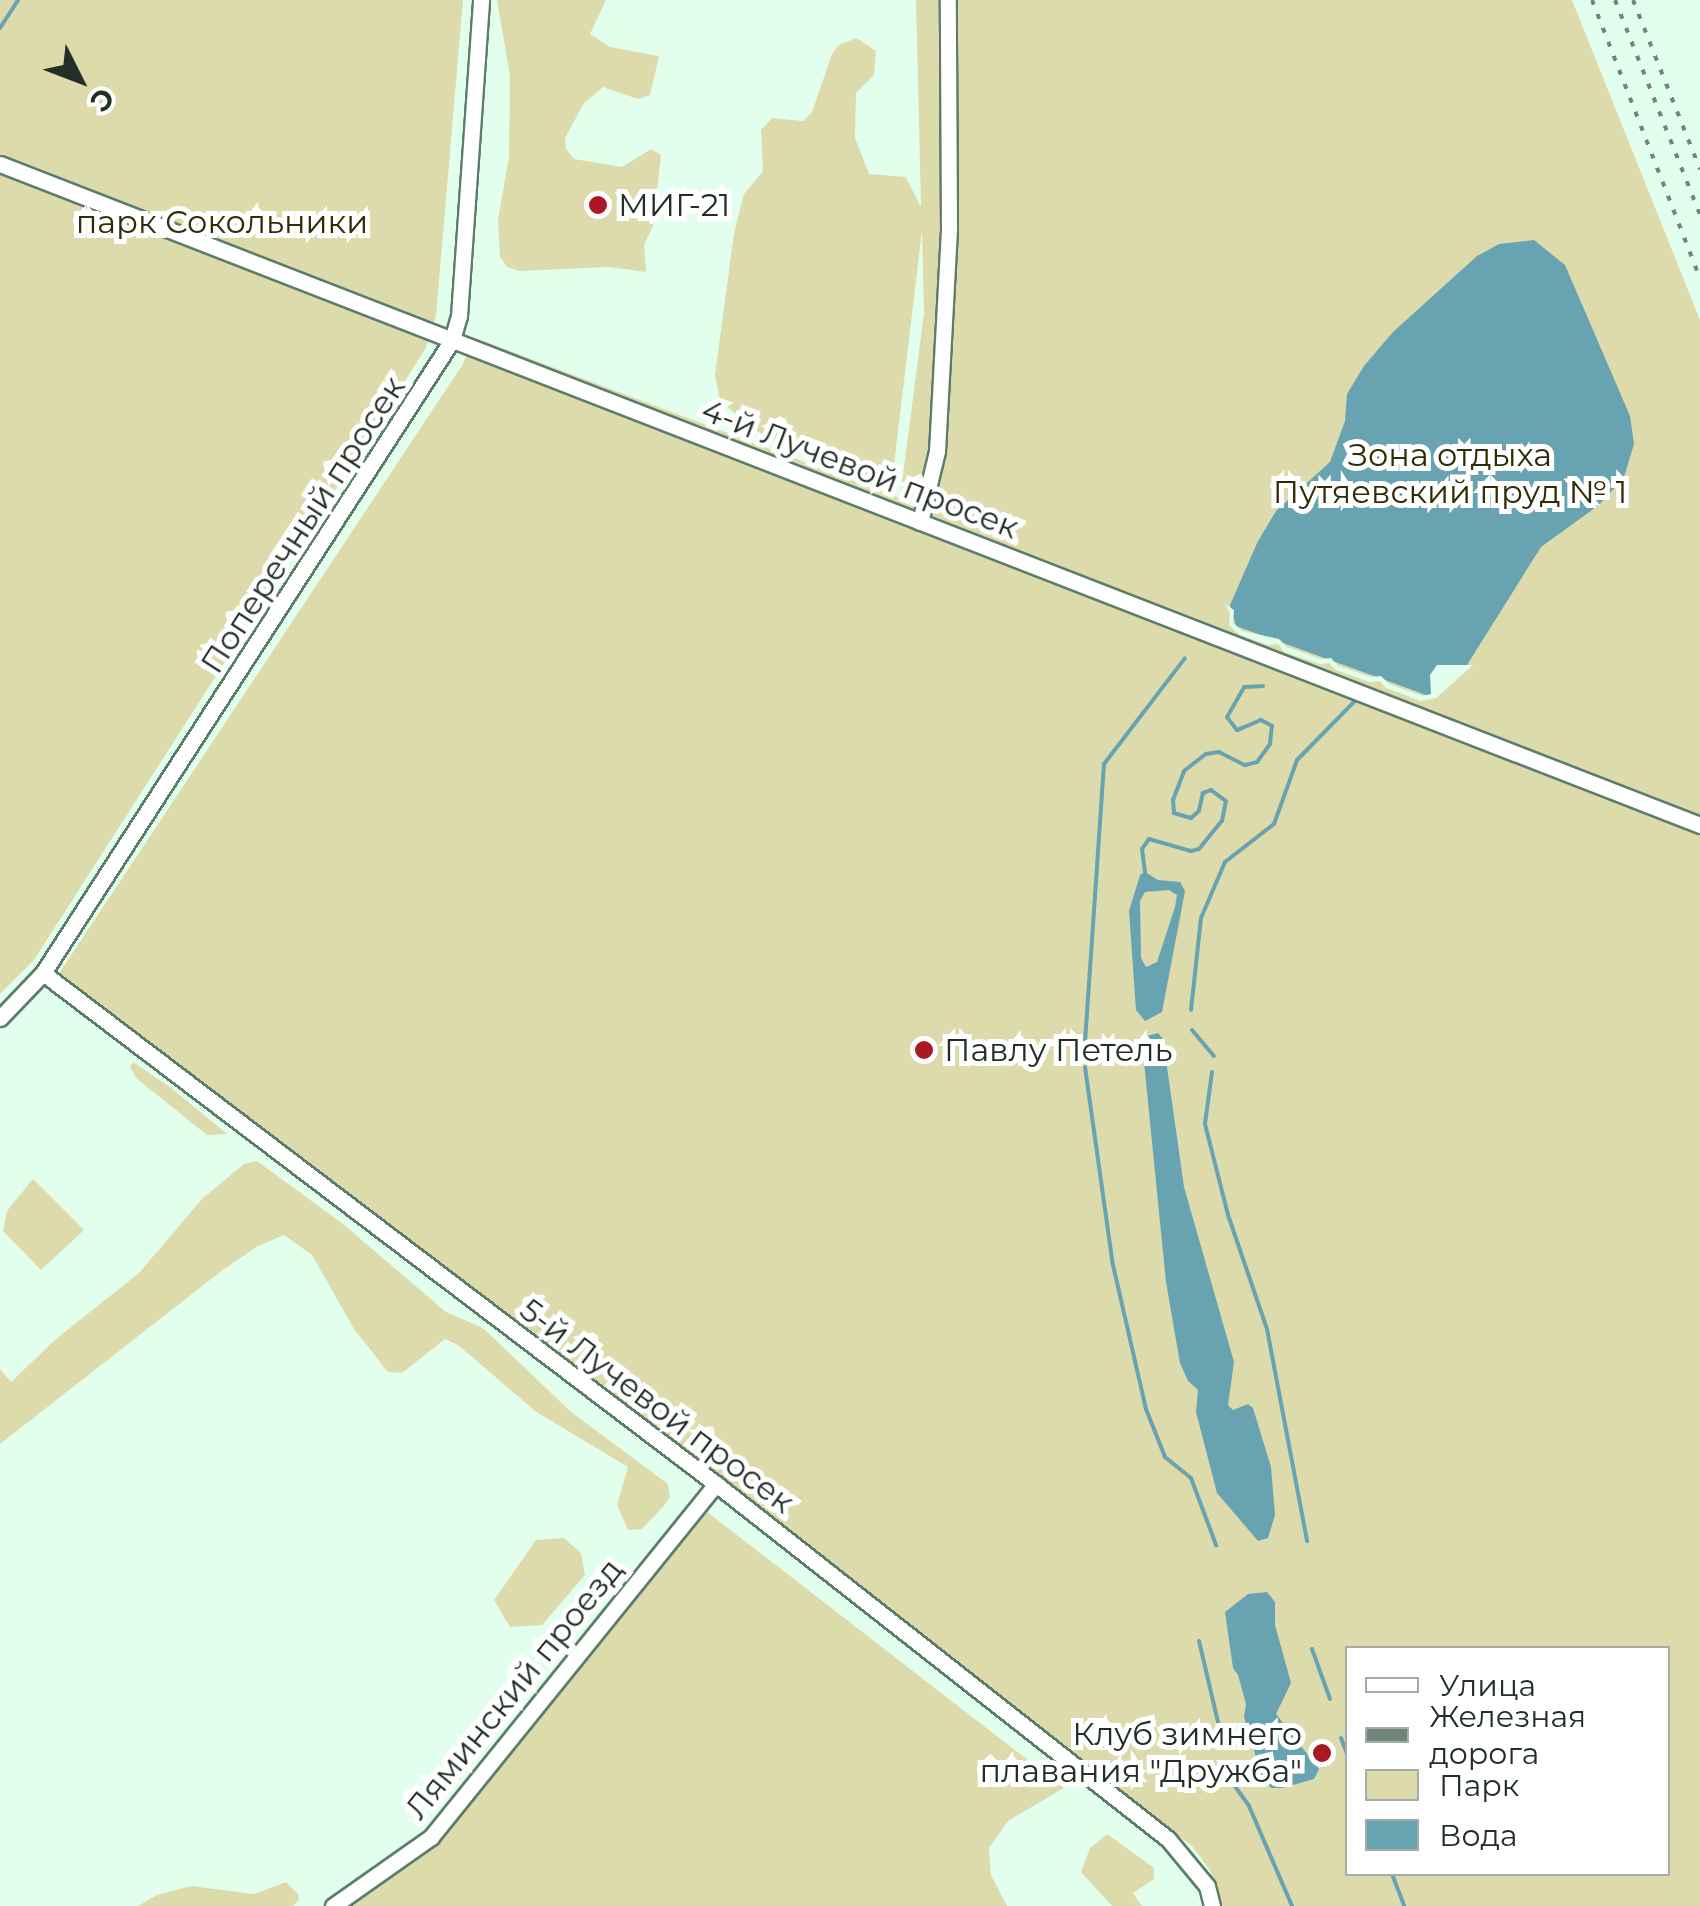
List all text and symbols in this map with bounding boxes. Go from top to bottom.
north arrow [30,30,130,130]
text: С [83,81,122,119]
place label: МИГ-21 [618,186,730,224]
marker: МИГ-21 [587,194,609,216]
park label: парк Сокольники [76,203,368,241]
street label: Поперечный просек [193,369,413,681]
street label: 4-й Лучевой просек [696,391,1024,547]
park label: Зона отдыха Путяевский пруд № 1 [1273,437,1627,512]
place label: Павлу Петель [944,1031,1172,1069]
marker: Павлу Петель [913,1039,935,1061]
street label: 5-й Лучевой просек [513,1291,801,1521]
street label: Ляминский проезд [397,1551,631,1827]
legend [1345,1646,1670,1876]
text: Улица [1439,1667,1536,1704]
text: Железная дорога [1429,1698,1586,1772]
place label: Клуб зимнего плавания "Дружба" [979,1716,1302,1791]
marker: Клуб зимнего плавания "Дружба" [1311,1742,1333,1764]
text: Парк [1439,1767,1519,1804]
text: Вода [1439,1817,1518,1854]

